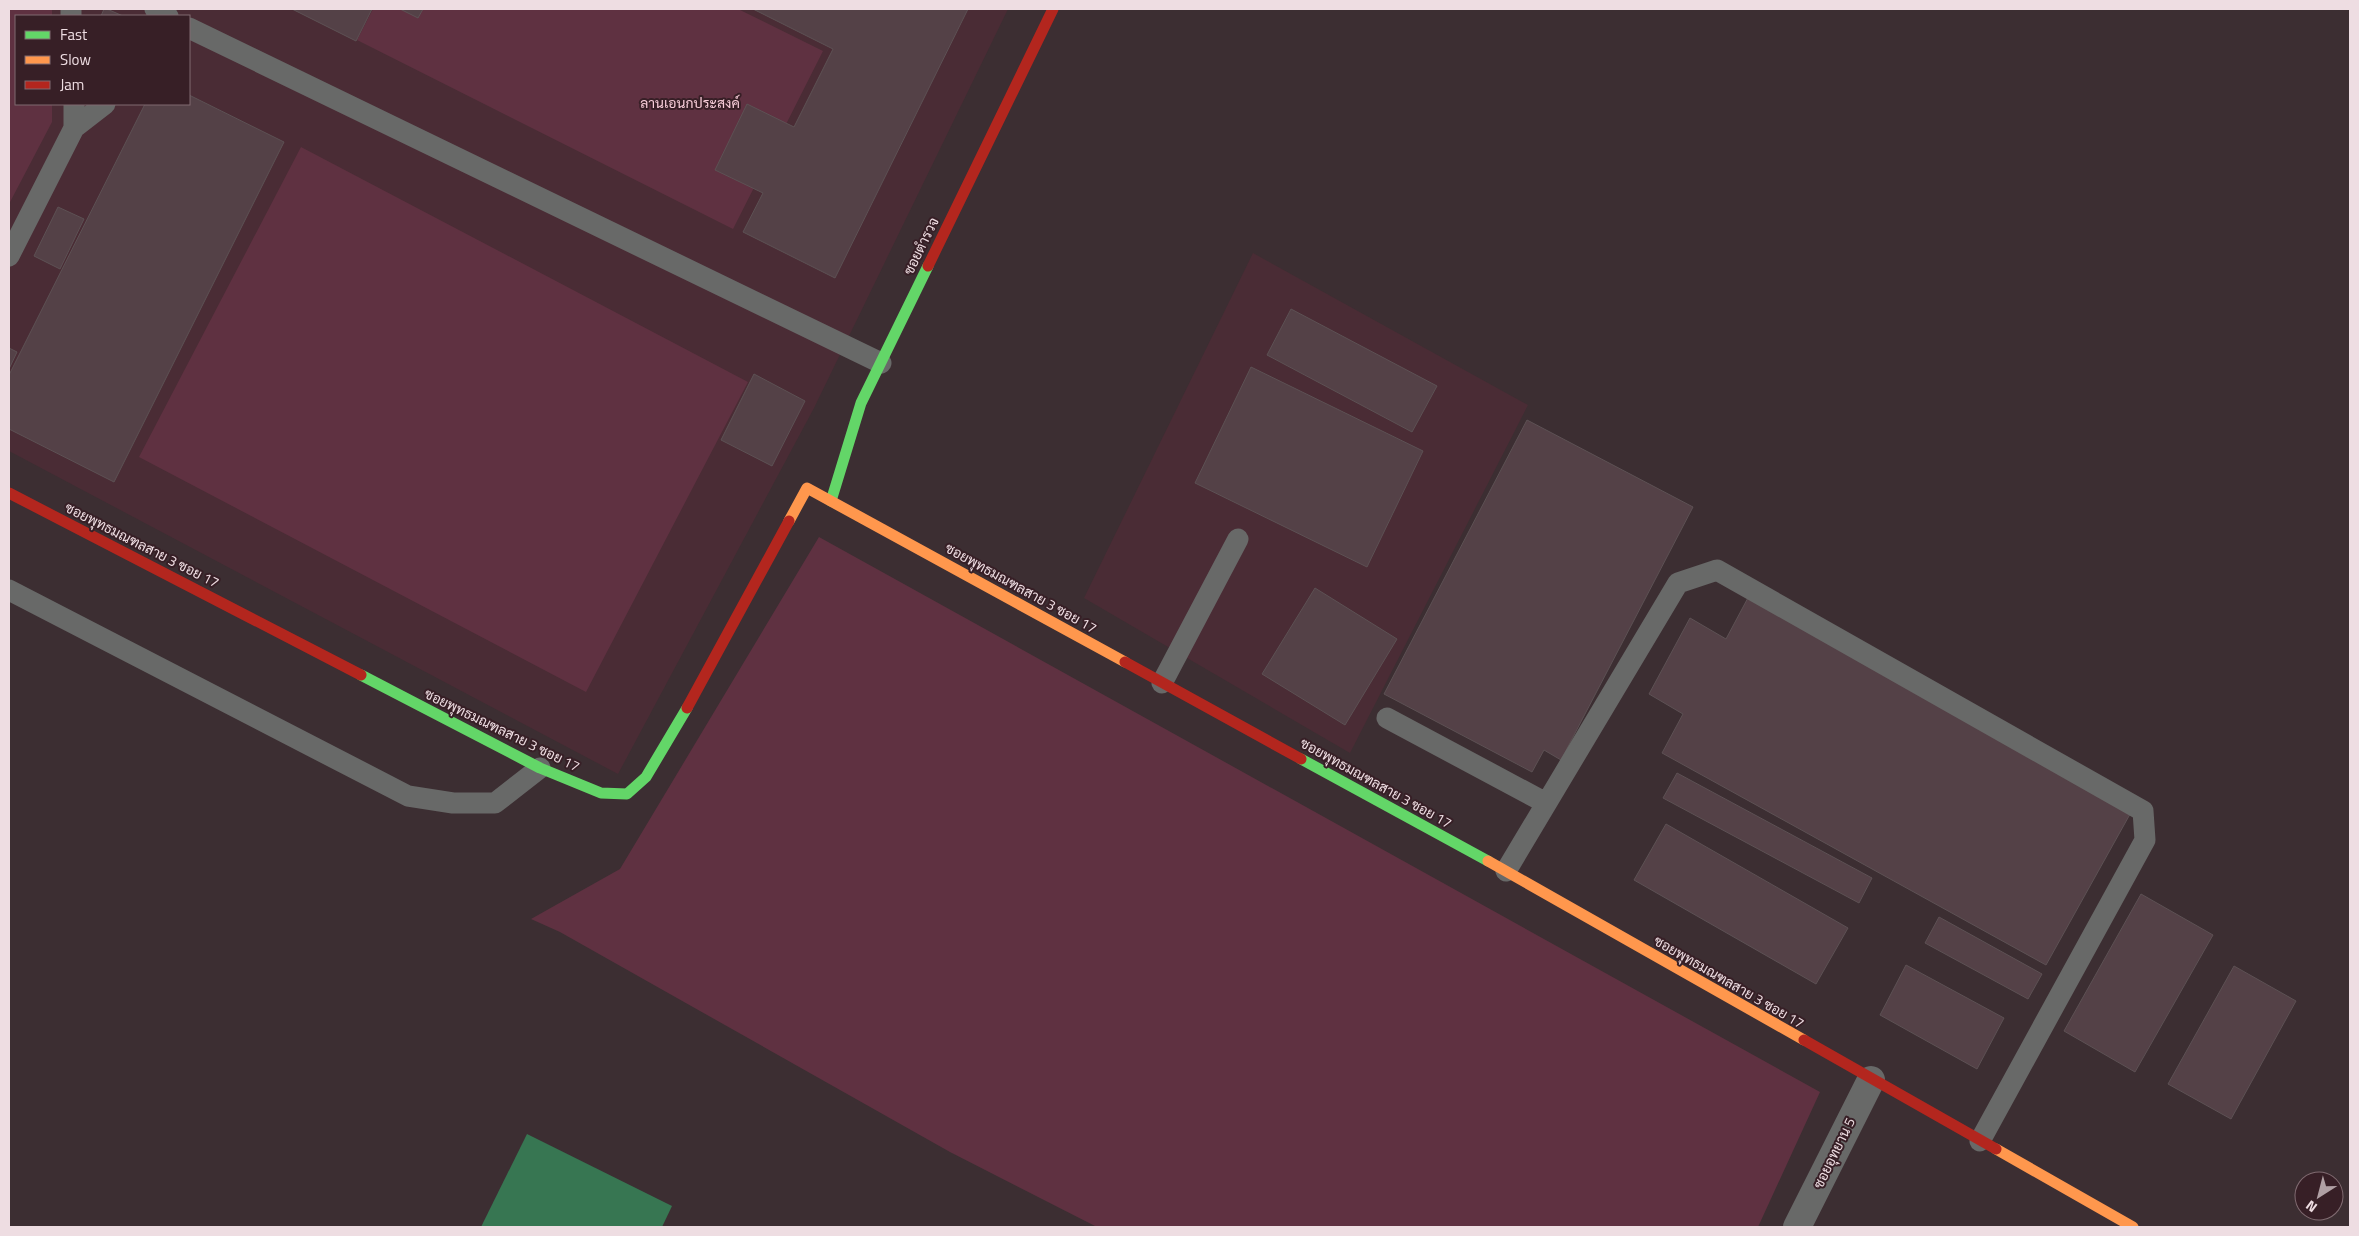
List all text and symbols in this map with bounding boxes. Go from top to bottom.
legend [15,15,190,105]
text: Fast [60,23,88,46]
text: Slow [60,48,91,71]
text: Jam [60,73,84,96]
park label: ลานเอนกประสงค์ [640,92,740,113]
street label: ซอยตำรวจ [898,213,944,278]
street label: ซอยพุทธมณฑลสาย 3 ซอย 17 [61,496,223,593]
street label: ซอยพุทธมณฑลสาย 3 ซอย 17 [942,537,1101,638]
street label: ซอยพุทธมณฑลสาย 3 ซอย 17 [421,683,583,776]
street label: ซอยพุทธมณฑลสาย 3 ซอย 17 [1297,732,1456,833]
street label: ซอยพุทธมณฑลสาย 3 ซอย 17 [1650,930,1808,1033]
street label: ซอยอุทยาน 5 [1807,1113,1860,1192]
north arrow [2294,1171,2344,1221]
text: N [2301,1196,2321,1218]

